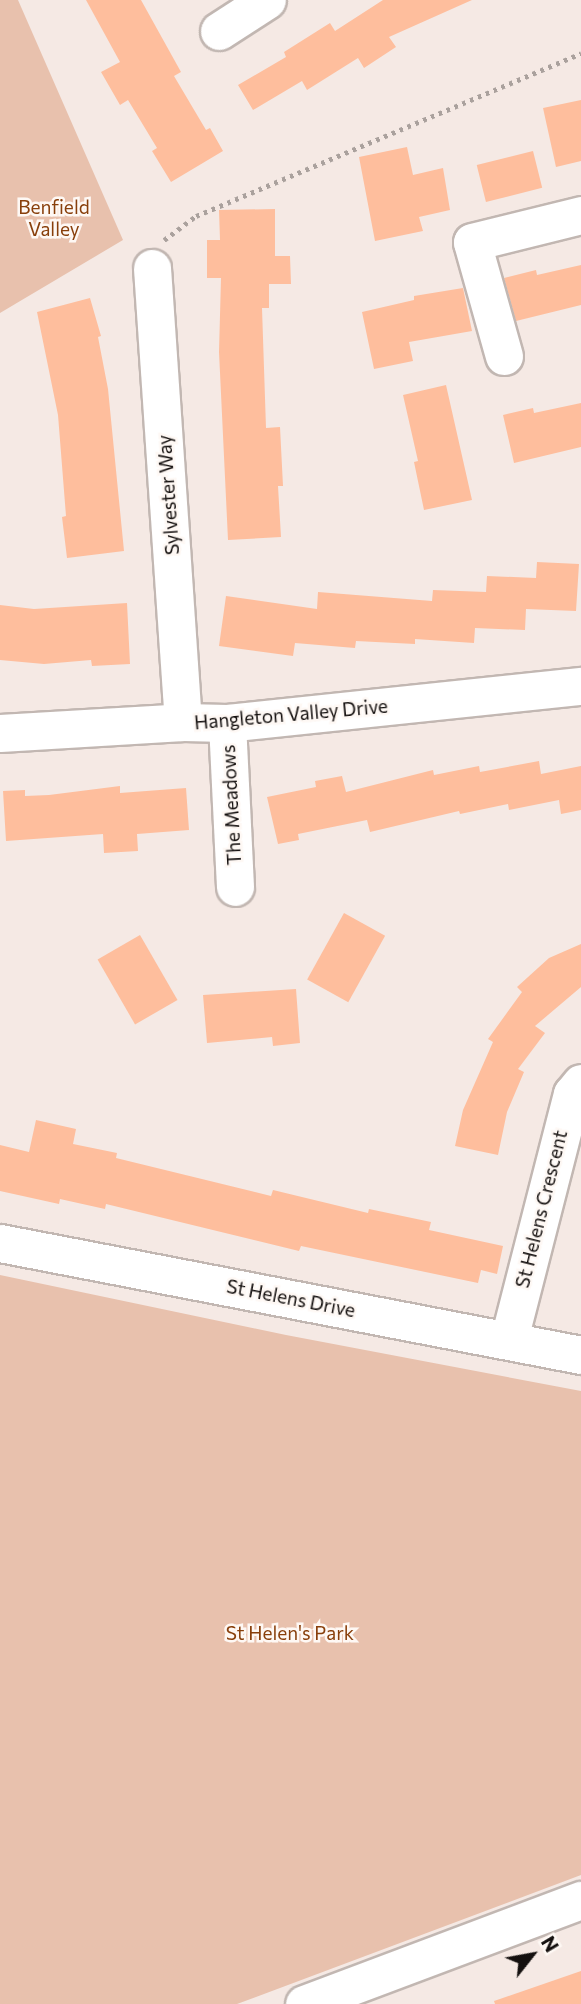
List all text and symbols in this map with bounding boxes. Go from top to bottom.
park label: Benfield Valley [18,196,90,240]
street label: Sylvester Way [152,434,184,556]
street label: Hangleton Valley Drive [193,694,389,734]
street label: The Meadows [216,744,246,866]
street label: St Helens Crescent [510,1128,572,1290]
street label: St Helens Drive [225,1274,357,1322]
park label: St Helen's Park [226,1622,354,1644]
north arrow [497,1920,567,1990]
text: N [537,1932,564,1956]

